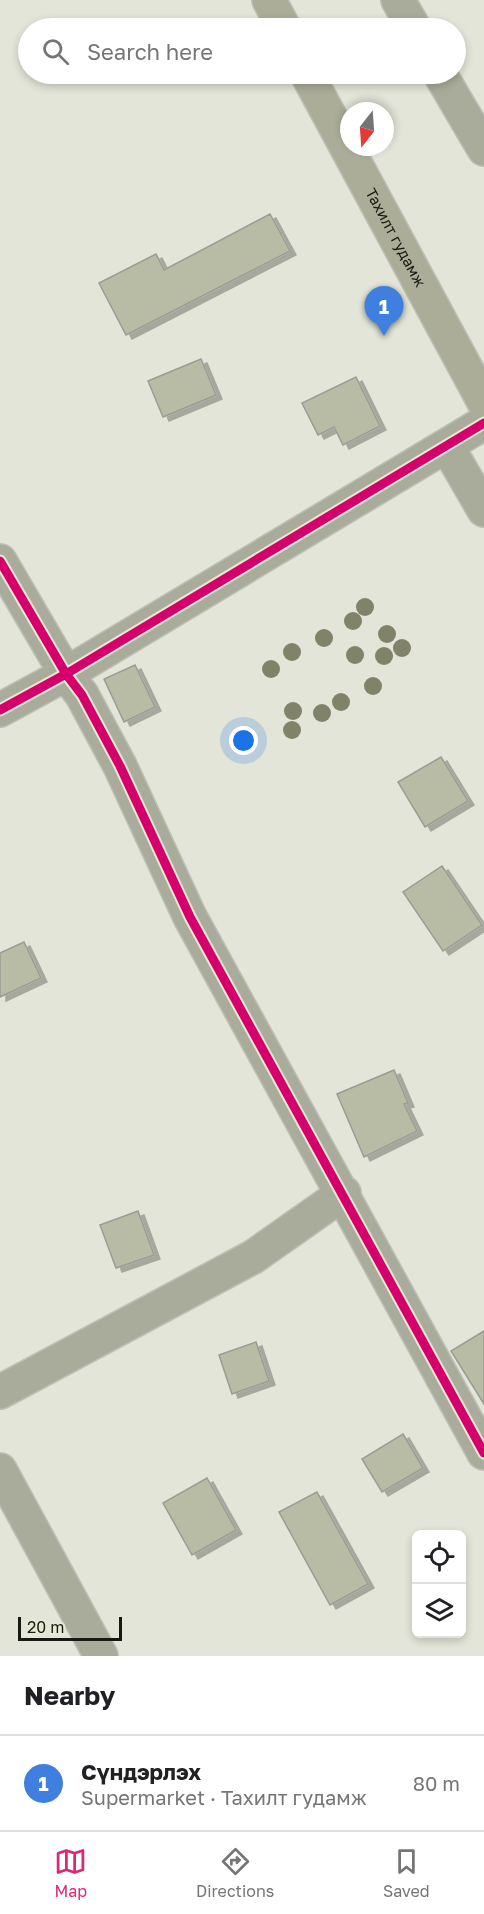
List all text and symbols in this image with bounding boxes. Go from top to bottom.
search box [18,18,466,84]
icon: search [39,35,72,68]
text: Search here [87,38,213,65]
north arrow [340,102,394,156]
street label: Тахилт гудамж [362,185,430,290]
pin: 1 [364,286,404,336]
your location [229,726,258,755]
map controls [412,1530,466,1638]
button: locate [412,1530,466,1584]
button: layers [412,1584,466,1638]
scale bar [18,1614,122,1642]
text: 20 m [27,1617,64,1637]
text: Nearby [24,1680,115,1711]
text: Сүндэрлэх [81,1758,201,1785]
text: 1 [38,1771,49,1795]
text: 80 m [413,1771,460,1795]
text: Supermarket · Тахилт гудамж [81,1785,367,1809]
tab: Map [54,1845,87,1901]
tab: Directions [196,1845,274,1901]
tab: Saved [383,1845,430,1901]

